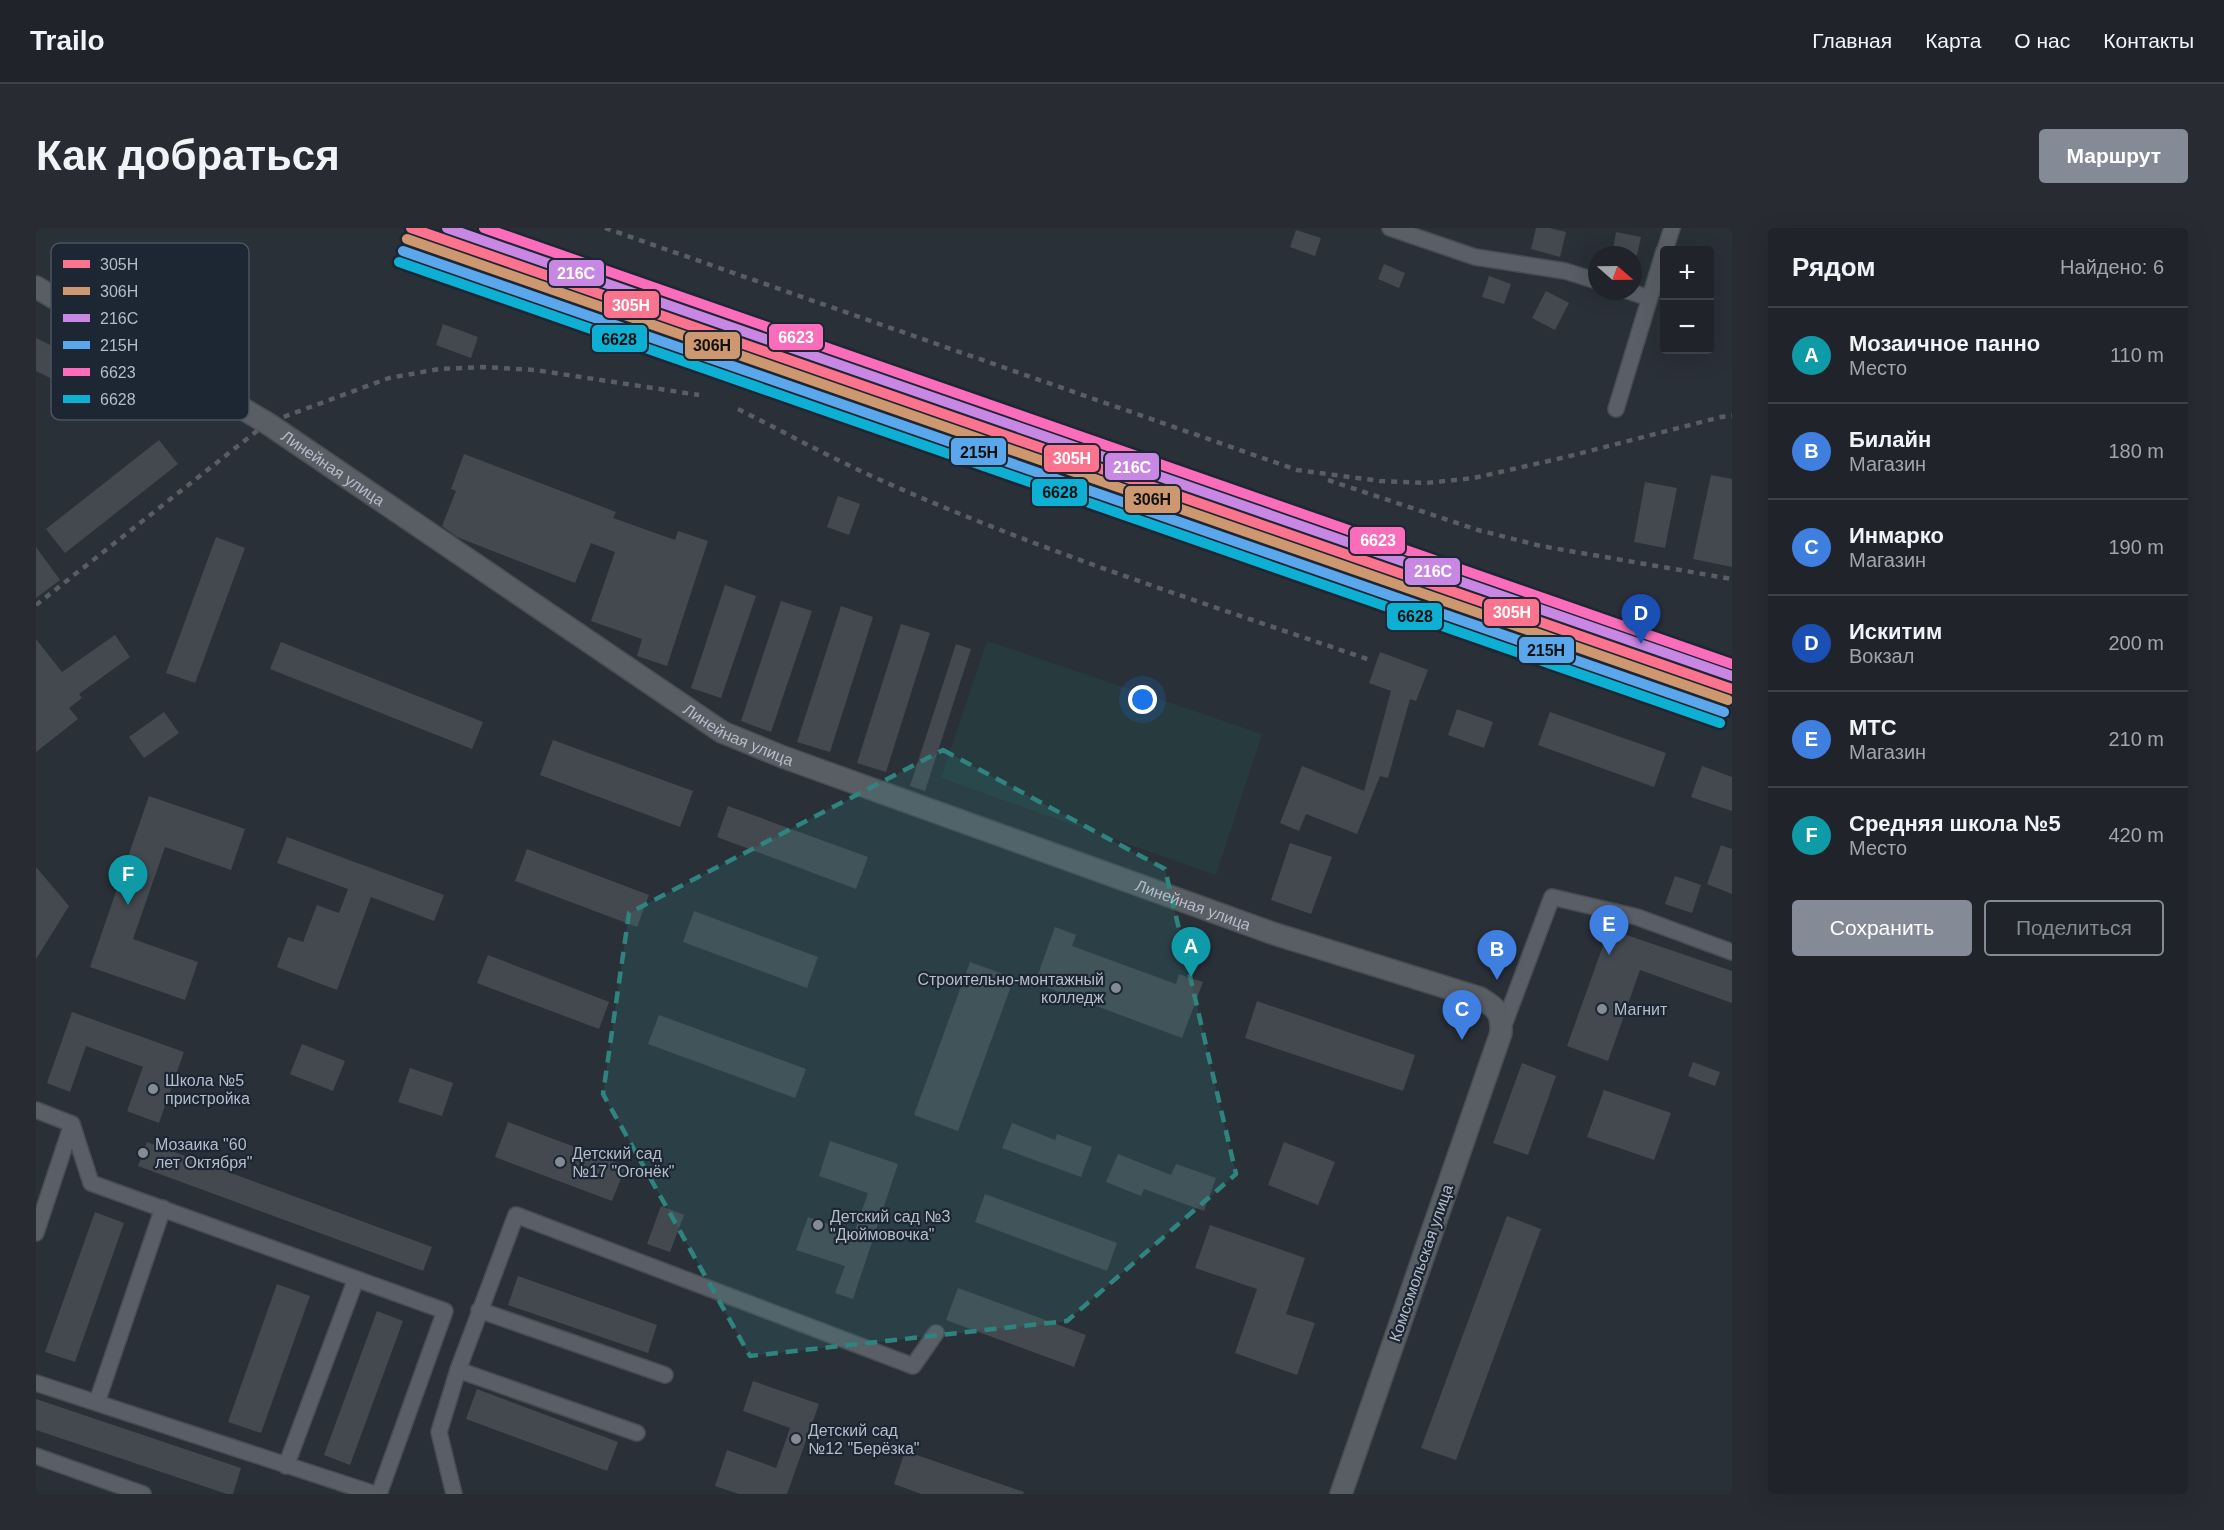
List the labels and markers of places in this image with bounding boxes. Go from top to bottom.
pin: D [1622,594,1660,644]
pin: F [108,856,148,905]
pin: E [1590,906,1628,955]
pin: A [1172,928,1210,977]
pin: B [1478,930,1516,980]
place label: Строительно-монтажный колледж [917,971,1104,1006]
marker: Строительно-монтажный колледж [1109,981,1123,995]
pin: C [1442,990,1482,1040]
place label: Магнит [1614,1001,1668,1018]
marker: Магнит [1595,1002,1609,1016]
place label: Школа №5 пристройка [165,1072,250,1107]
marker: Школа №5 пристройка [146,1082,160,1096]
place label: Мозаика "60 лет Октября" [155,1136,252,1171]
place label: Детский сад №17 "Огонёк" [572,1145,674,1180]
marker: Мозаика "60 лет Октября" [136,1146,150,1160]
marker: Детский сад №17 "Огонёк" [553,1155,567,1169]
place label: Детский сад №3 "Дюймовочка" [830,1208,951,1243]
marker: Детский сад №3 "Дюймовочка" [811,1218,825,1232]
place label: Детский сад №12 "Берёзка" [808,1422,920,1457]
marker: Детский сад №12 "Берёзка" [789,1432,803,1446]

